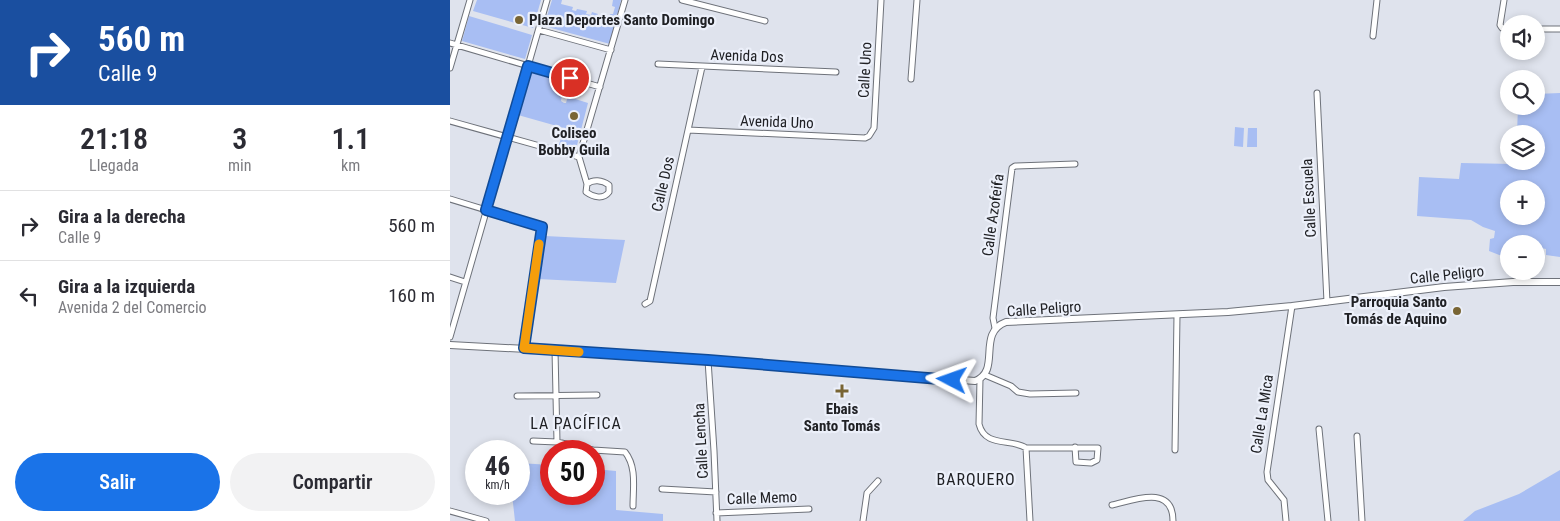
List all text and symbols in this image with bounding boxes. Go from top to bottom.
place label: Plaza Deportes Santo Domingo [529,11,715,29]
marker: Plaza Deportes Santo Domingo [513,14,525,26]
map controls [1500,15,1545,280]
button: sound [1500,15,1545,60]
text: 560 m [98,19,185,60]
icon: right [15,20,80,85]
street label: Calle Uno [855,41,875,99]
street label: Avenida Dos [710,46,784,66]
pin [549,57,591,99]
text: Calle 9 [98,61,157,86]
icon: arrive [556,64,584,92]
button: search [1500,70,1545,115]
marker: Coliseo Bobby Guila [568,110,580,122]
street label: Avenida Uno [740,112,814,132]
text: 21:18 [80,121,148,156]
text: 3 [232,121,247,156]
text: 1.1 [331,121,370,156]
place label: Coliseo Bobby Guila [538,124,610,159]
button: layers [1500,125,1545,170]
street label: Calle Dos [648,155,678,213]
text: Llegada [89,156,139,175]
text: min [228,156,252,175]
text: km [341,156,360,175]
street label: Calle Escuela [1298,158,1320,238]
street label: Calle Azofeifa [978,173,1008,257]
button: + [1500,180,1545,225]
text: Gira a la derecha [58,205,185,228]
icon: right [15,212,43,240]
text: 560 m [388,214,435,237]
text: Calle 9 [58,228,101,247]
button: − [1500,235,1545,280]
street label: Calle Peligro [1409,262,1485,288]
text: Gira a la izquierda [58,275,195,298]
icon: left [15,282,43,310]
text: 160 m [388,284,435,307]
place label: Parroquia Santo Tomás de Aquino [1344,293,1447,328]
street label: Calle Peligro [1006,297,1082,321]
text: Avenida 2 del Comercio [58,298,207,317]
marker: Parroquia Santo Tomás de Aquino [1451,305,1463,317]
position arrow [925,353,977,405]
street label: Calle La Mica [1247,373,1277,455]
marker: Ebais Santo Tomás [835,384,849,398]
place label: Ebais Santo Tomás [804,400,880,435]
street label: Calle Lencha [690,403,712,479]
district label: LA PACÍFICA [530,414,622,433]
speed limit sign: 50 [540,440,605,505]
text: 46 [485,452,510,481]
button: Salir [15,453,220,511]
button: Compartir [230,453,435,511]
district label: BARQUERO [936,470,1016,489]
text: km/h [485,478,510,492]
street label: Calle Memo [727,488,797,508]

